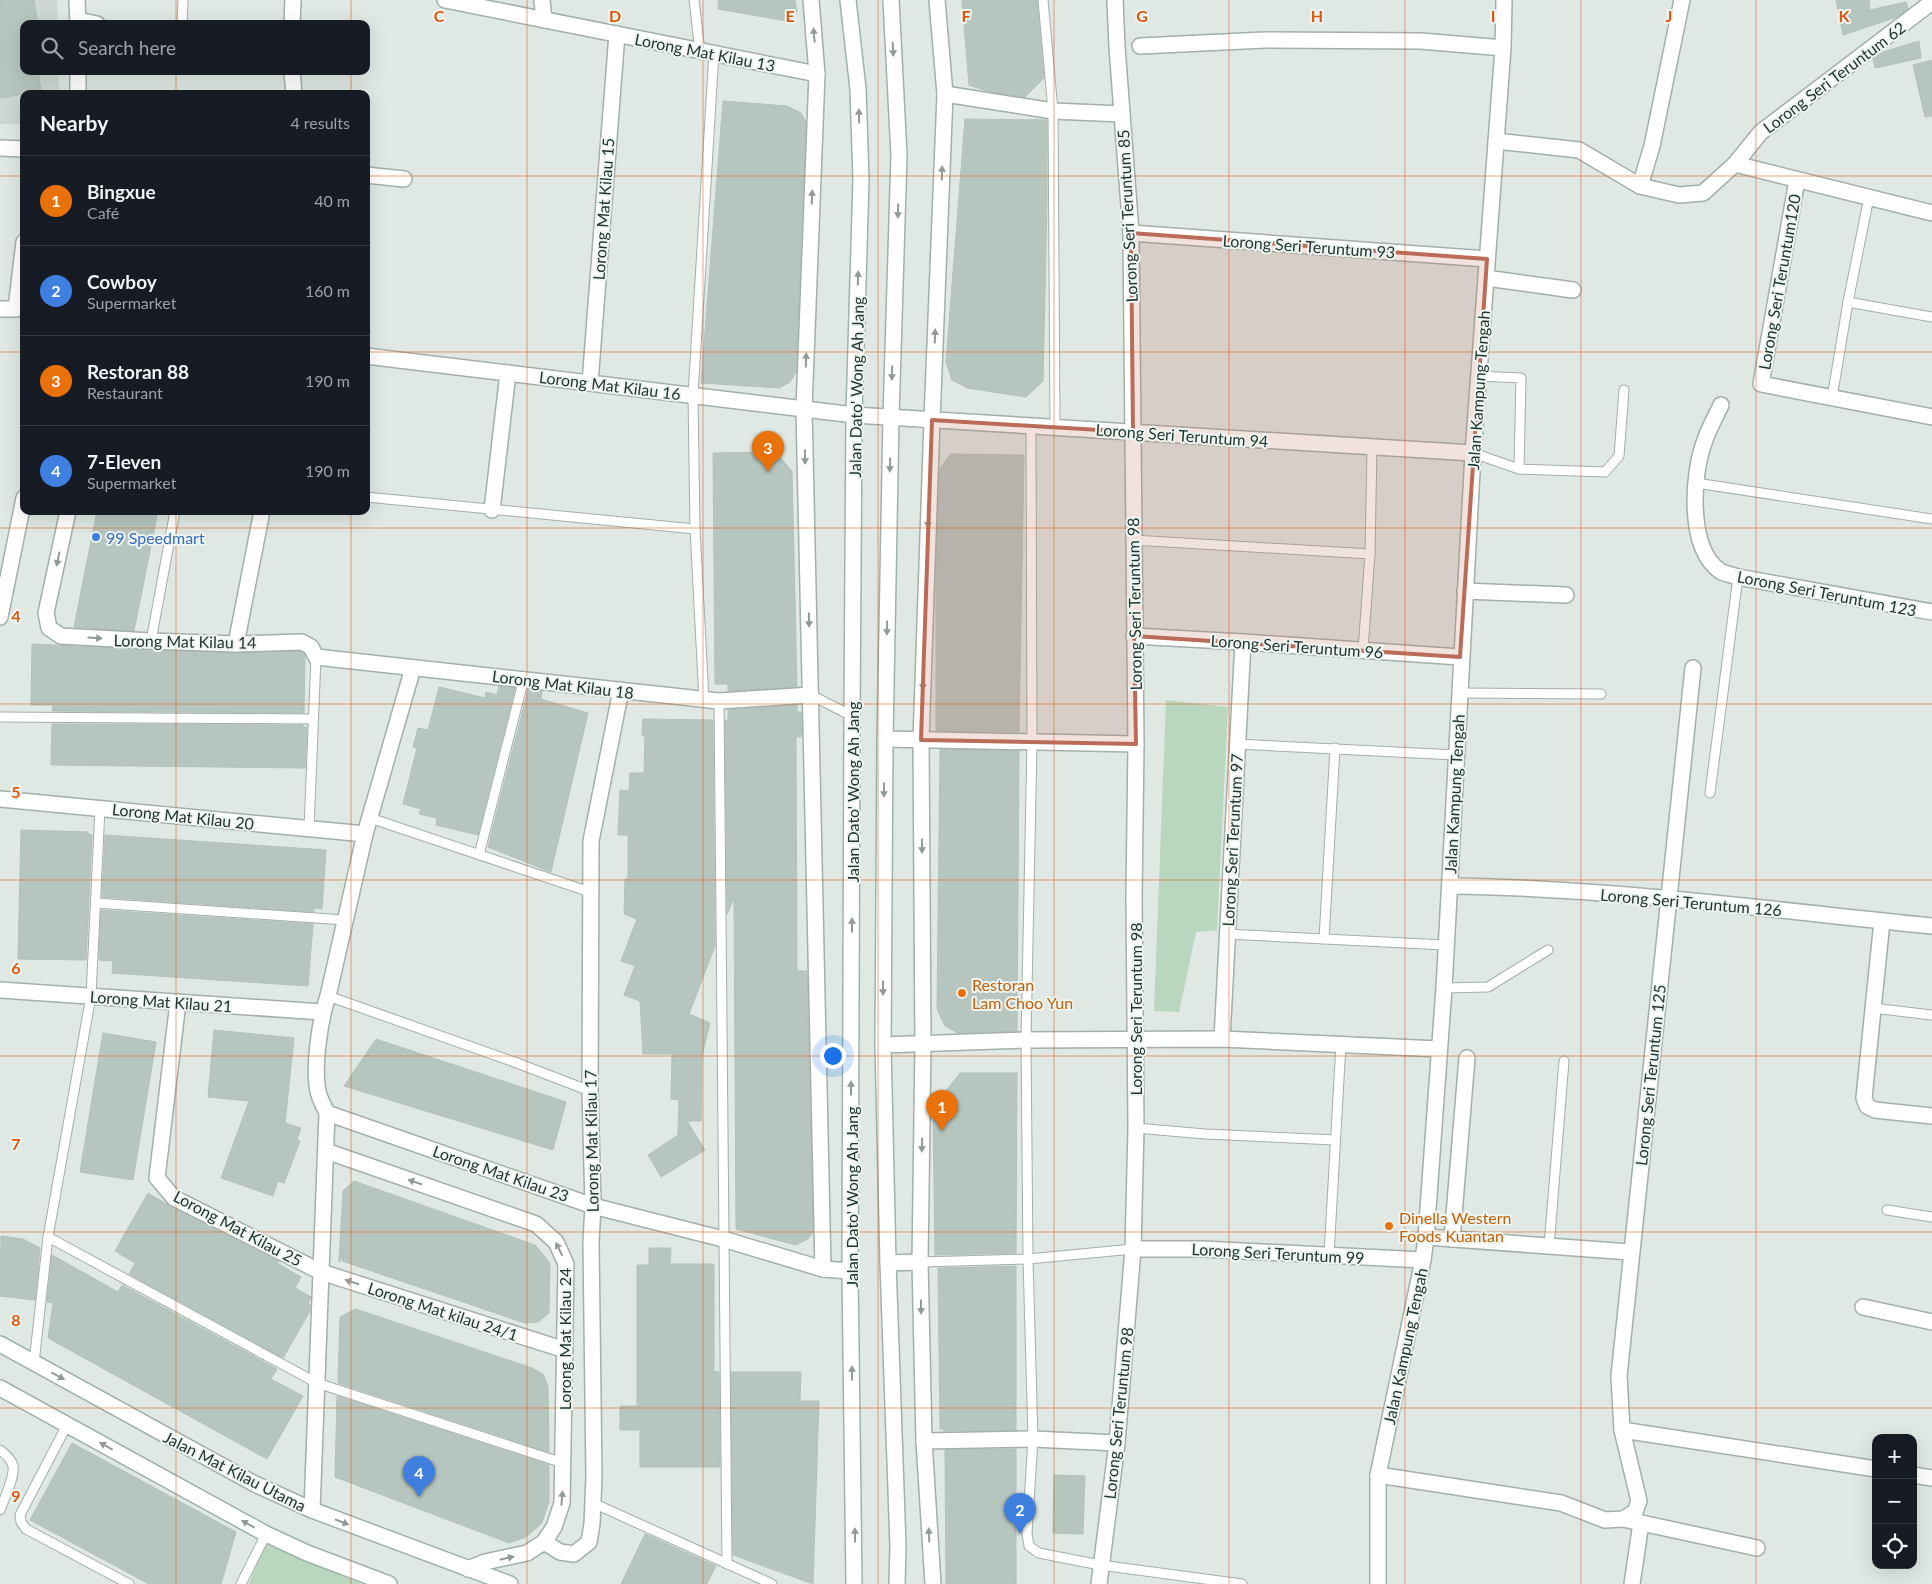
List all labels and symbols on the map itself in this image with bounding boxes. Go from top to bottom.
text: C [434,6,445,25]
text: D [609,6,621,25]
text: E [785,6,795,25]
text: F [961,6,971,25]
text: G [1136,6,1148,25]
text: H [1311,6,1323,25]
text: I [1491,6,1495,25]
text: J [1666,6,1672,25]
text: K [1839,6,1851,25]
street label: Lorong Seri Teruntum 62 [1759,17,1909,137]
one-way arrow [810,27,818,43]
street label: Lorong Mat Kilau 13 [633,29,777,75]
one-way arrow [890,41,898,57]
one-way arrow [855,108,863,124]
street label: Lorong Seri Teruntum 85 [1113,129,1141,303]
street label: Lorong Mat Kilau 15 [589,137,617,281]
one-way arrow [938,165,946,181]
one-way arrow [809,189,817,205]
street label: Lorong Seri Teruntum120 [1754,193,1804,371]
one-way arrow [893,203,901,219]
street label: Lorong Seri Teruntum 93 [1222,230,1396,262]
one-way arrow [855,270,863,286]
street label: Jalan Dato' Wong Ah Jang [845,296,867,478]
street label: Jalan Kampung Tengah [1463,310,1493,470]
one-way arrow [931,328,939,344]
one-way arrow [802,351,810,367]
one-way arrow [888,366,896,382]
street label: Lorong Mat Kilau 16 [538,367,682,403]
street label: Lorong Seri Teruntum 94 [1095,419,1269,451]
pin: 3 [752,431,784,472]
one-way arrow [801,449,809,465]
one-way arrow [886,458,894,474]
one-way arrow [924,513,932,529]
street label: Lorong Seri Teruntum 98 [1123,517,1145,691]
place label: 99 Speedmart [106,528,205,547]
marker: 99 Speedmart [90,531,102,543]
one-way arrow [53,551,61,567]
street label: Lorong Seri Teruntum 123 [1736,566,1918,620]
text: 4 [11,606,21,625]
one-way arrow [805,612,813,628]
one-way arrow [883,620,891,636]
street label: Lorong Mat Kilau 14 [114,630,256,652]
street label: Lorong Seri Teruntum 96 [1210,630,1384,662]
one-way arrow [88,635,104,643]
street label: Lorong Mat Kilau 18 [491,666,635,702]
one-way arrow [919,675,927,691]
street label: Jalan Dato' Wong Ah Jang [843,701,862,883]
street label: Jalan Kampung Tengah [1440,714,1468,874]
street label: Lorong Seri Teruntum 97 [1218,753,1246,927]
text: 5 [11,782,21,801]
one-way arrow [880,783,888,799]
street label: Lorong Mat Kilau 20 [111,799,255,833]
one-way arrow [918,838,926,854]
street label: Lorong Seri Teruntum 126 [1599,885,1783,919]
one-way arrow [848,917,856,933]
street label: Lorong Seri Teruntum 98 [1126,923,1145,1095]
text: 6 [11,958,21,977]
place label: Restoran Lam Choo Yun [972,975,1073,1012]
one-way arrow [879,980,887,996]
street label: Lorong Seri Teruntum 125 [1631,983,1669,1167]
street label: Lorong Mat Kilau 21 [89,987,233,1015]
marker: Restoran Lam Choo Yun [956,987,968,999]
your location [820,1043,846,1069]
street label: Lorong Mat Kilau 17 [580,1070,602,1212]
one-way arrow [847,1080,855,1096]
pin: 1 [926,1090,958,1131]
street label: Jalan Dato' Wong Ah Jang [842,1106,861,1288]
text: 7 [11,1134,21,1153]
one-way arrow [918,1137,926,1153]
street label: Lorong Mat Kilau 23 [430,1141,572,1205]
one-way arrow [407,1178,422,1186]
street label: Lorong Mat Kilau 25 [171,1186,305,1270]
place label: Dinella Western Foods Kuantan [1399,1208,1512,1245]
marker: Dinella Western Foods Kuantan [1383,1220,1395,1232]
street label: Lorong Seri Teruntum 99 [1191,1239,1365,1267]
one-way arrow [555,1242,563,1256]
street label: Jalan Kampung Tengah [1379,1266,1431,1426]
street label: Lorong Mat Kilau 24 [555,1268,574,1410]
one-way arrow [344,1277,359,1285]
street label: Lorong Mat kilau 24/1 [366,1278,520,1344]
one-way arrow [918,1300,926,1316]
text: 8 [11,1310,21,1329]
street label: Lorong Seri Teruntum 98 [1100,1326,1136,1500]
one-way arrow [848,1365,856,1381]
one-way arrow [51,1372,65,1380]
street label: Jalan Mat Kilau Utama [161,1427,309,1515]
one-way arrow [98,1442,113,1450]
pin: 4 [403,1456,435,1497]
text: 9 [11,1486,21,1505]
one-way arrow [558,1489,566,1505]
pin: 2 [1004,1493,1036,1534]
one-way arrow [335,1518,350,1526]
one-way arrow [241,1520,255,1528]
one-way arrow [850,1527,858,1543]
one-way arrow [925,1527,933,1543]
one-way arrow [500,1554,515,1562]

